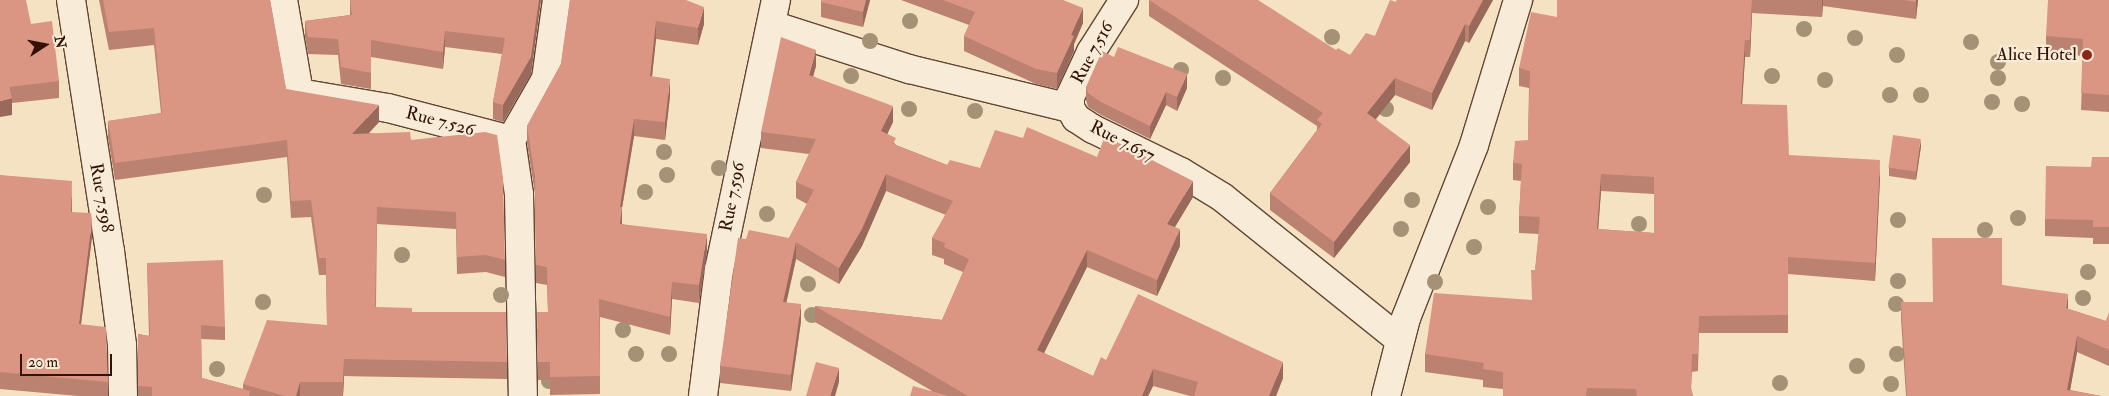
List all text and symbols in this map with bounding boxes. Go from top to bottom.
street label: Rue 7.516 [1067,18,1119,88]
north arrow [20,20,70,70]
text: N [51,34,70,50]
place label: Alice Hotel [1997,44,2077,66]
marker: Alice Hotel [2081,49,2093,61]
street label: Rue 7.526 [403,102,477,142]
street label: Rue 7.657 [1086,117,1158,167]
street label: Rue 7.596 [716,160,750,234]
street label: Rue 7.598 [84,162,118,234]
scale bar [22,344,115,376]
text: 20 m [28,353,58,372]

